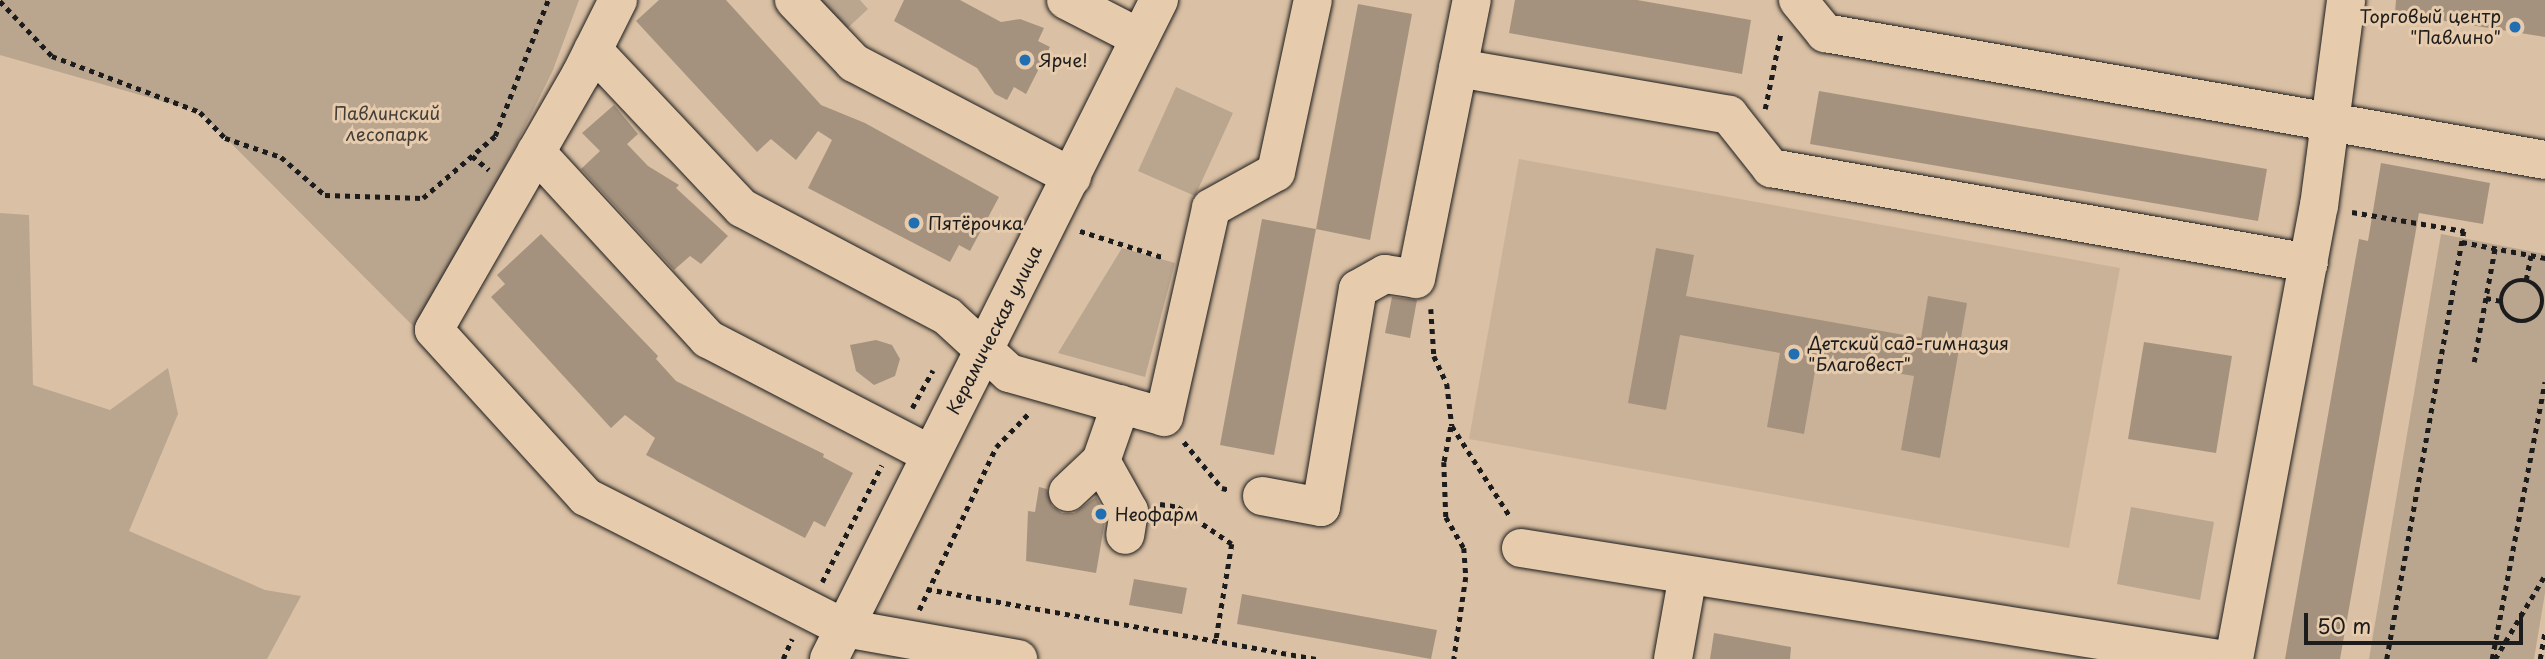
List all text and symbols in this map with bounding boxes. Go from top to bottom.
place label: Торговый центр "Павлино" [2360,6,2501,48]
marker: Торговый центр "Павлино" [2507,19,2523,35]
place label: Ярче! [1039,49,1088,71]
marker: Ярче! [1017,52,1033,68]
park label: Павлинский лесопарк [334,103,440,146]
place label: Пятёрочка [928,212,1023,234]
marker: Пятёрочка [906,215,922,231]
street label: Керамическая улица [942,241,1046,419]
place label: Детский сад-гимназия "Благовест" [1808,333,2011,376]
marker: Детский сад-гимназия "Благовест" [1786,346,1802,362]
place label: Неофарм [1115,503,1198,525]
marker: Неофарм [1093,506,1109,522]
scale bar [2307,600,2526,644]
text: 50 m [2317,609,2371,641]

